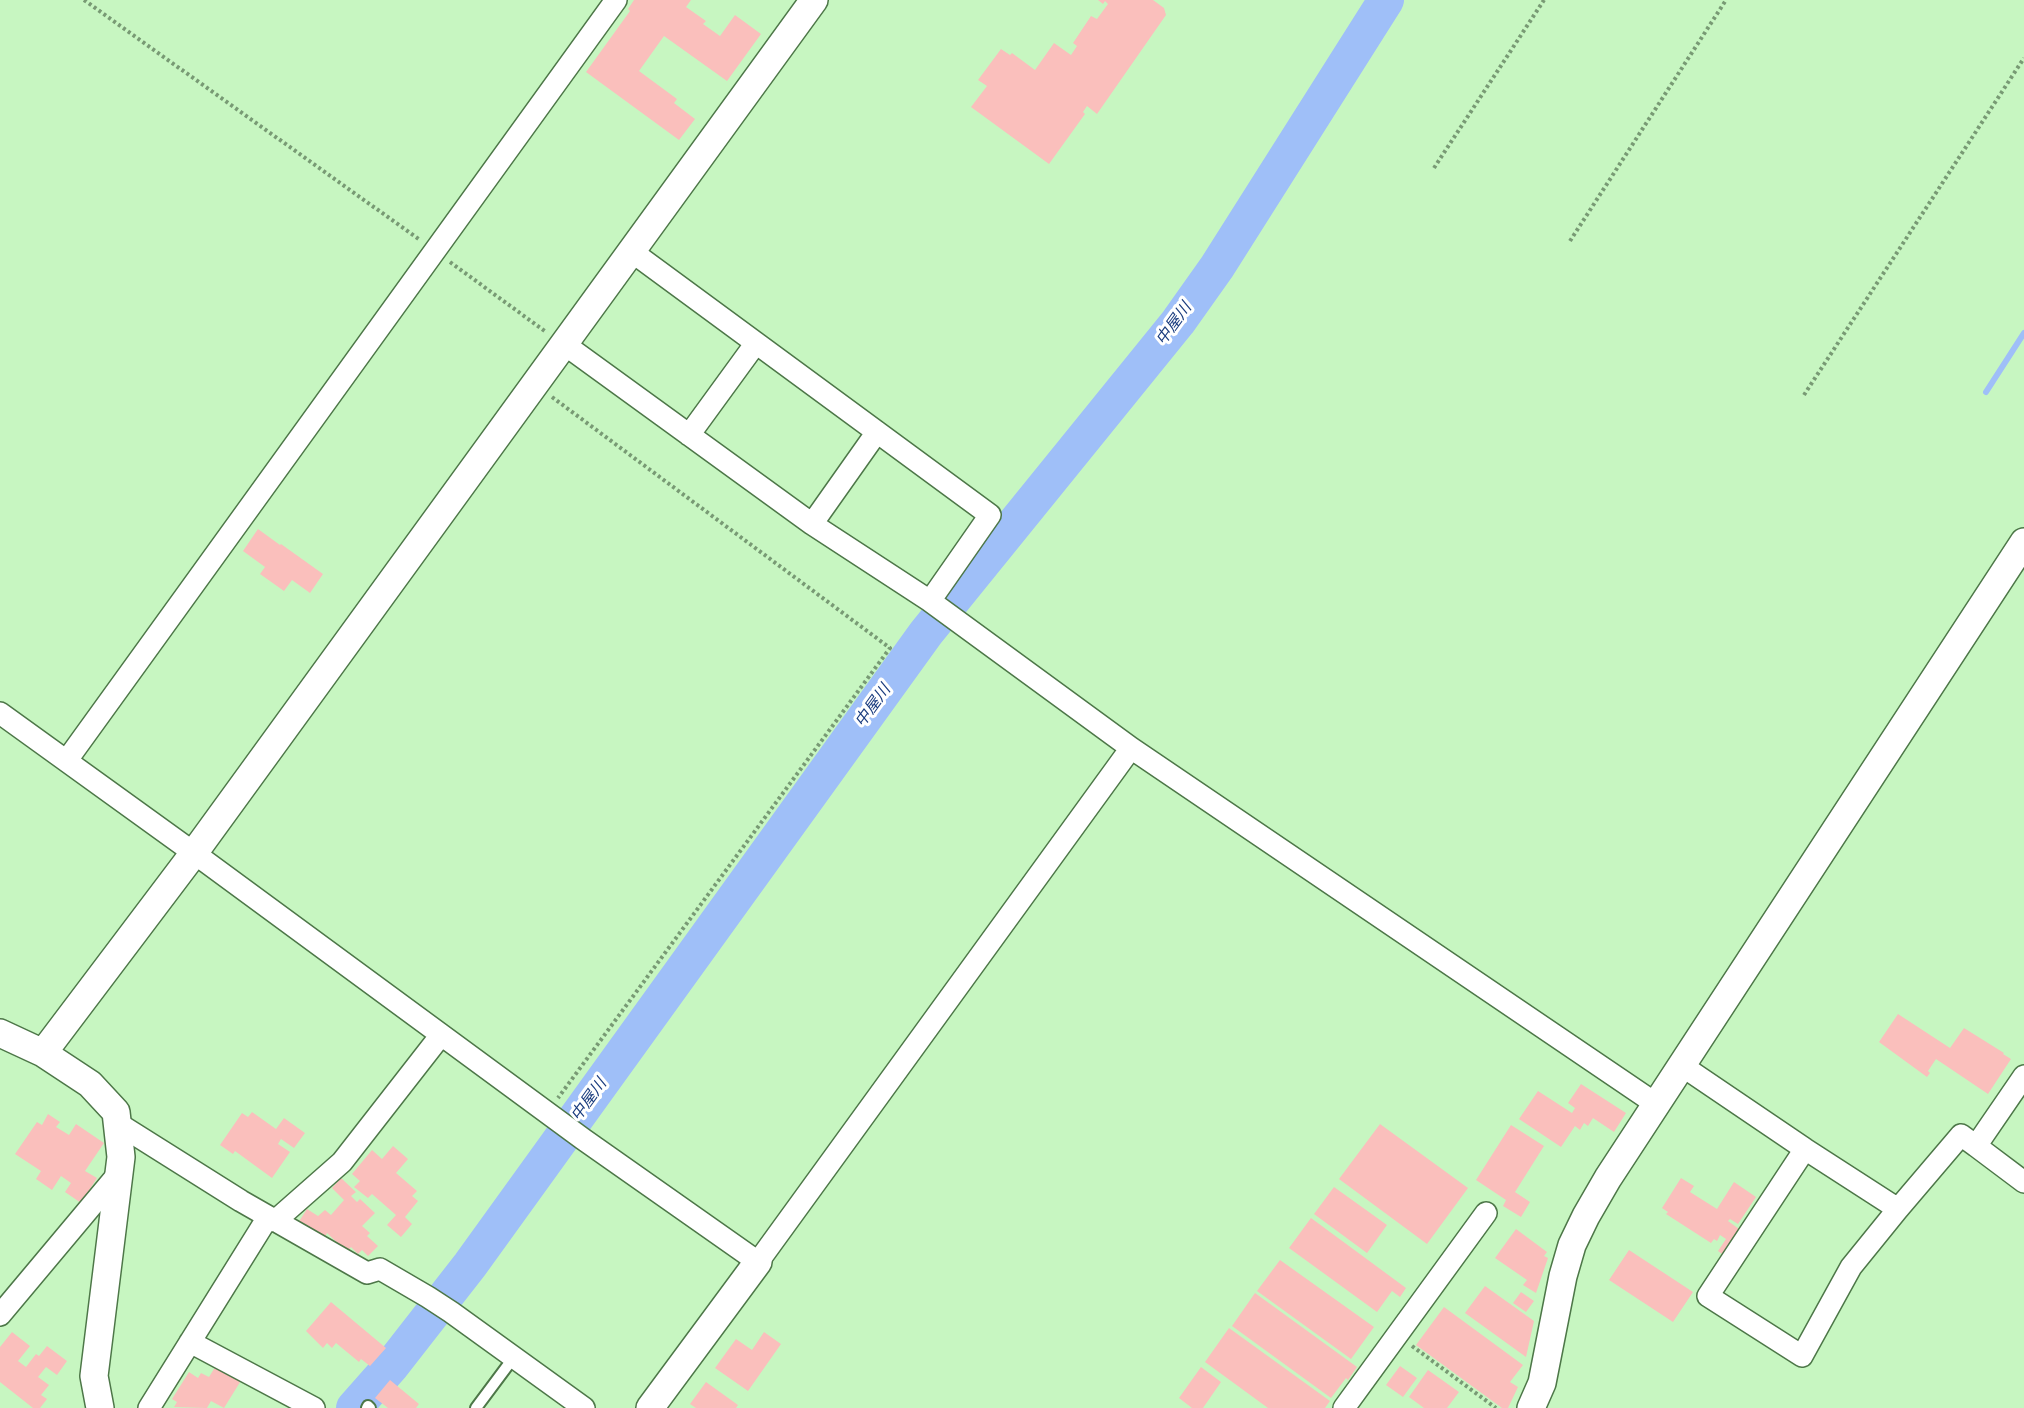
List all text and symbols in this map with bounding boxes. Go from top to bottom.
water label: 中屋川 [1152,299,1196,349]
water label: 中屋川 [851,681,895,731]
water label: 中屋川 [567,1075,611,1125]

